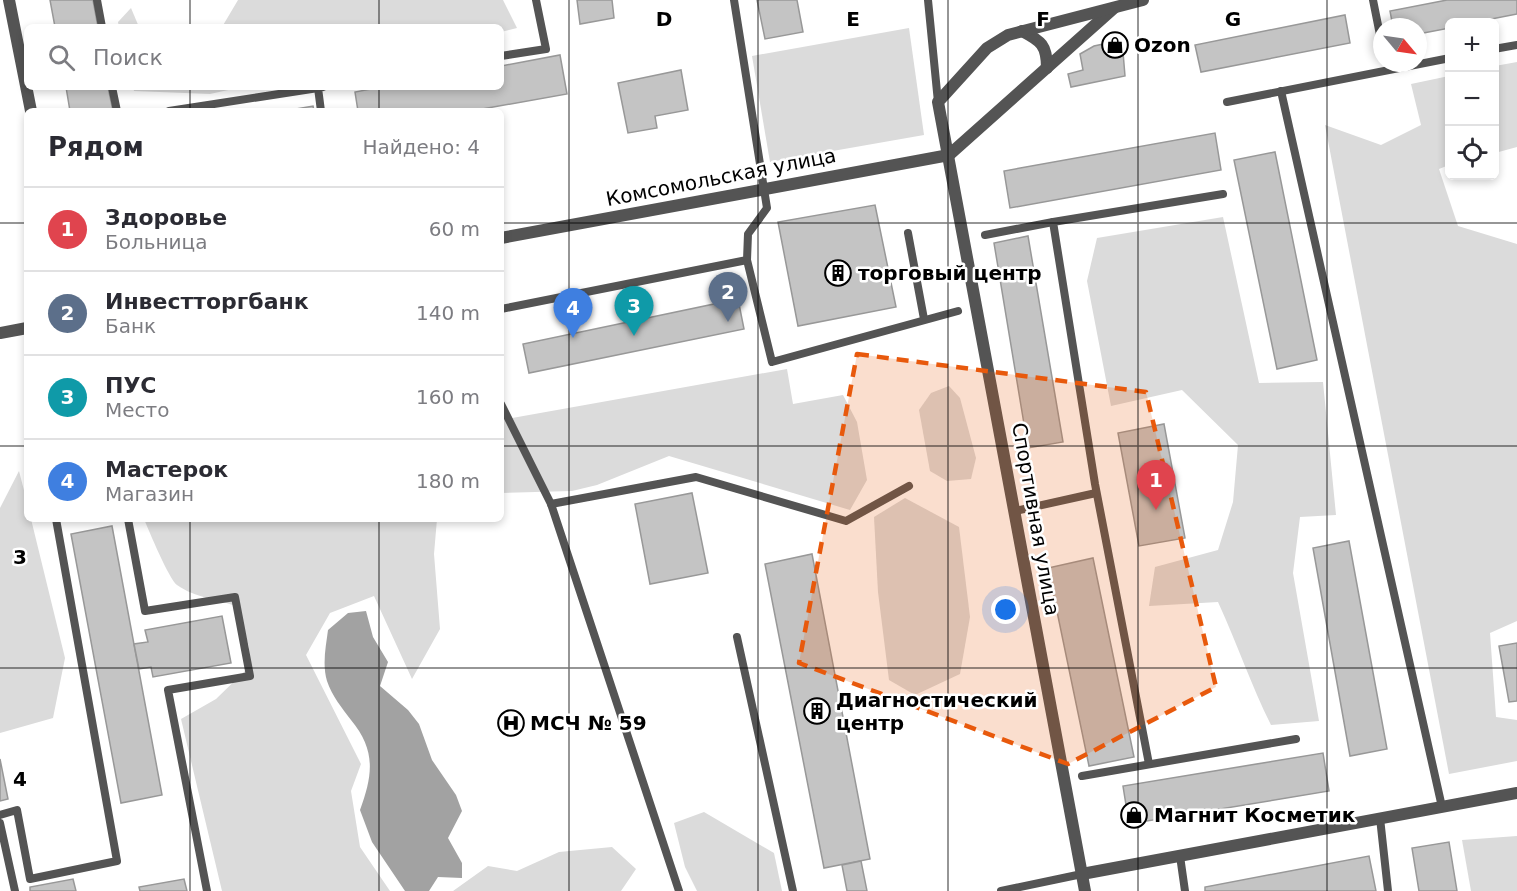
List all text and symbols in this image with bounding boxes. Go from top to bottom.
text: D [656,7,672,31]
text: E [846,7,860,31]
text: F [1036,7,1050,31]
text: G [1225,7,1241,31]
north arrow [1373,18,1427,72]
map controls [1445,18,1499,180]
button: + [1445,18,1499,72]
search box [24,24,504,90]
shop icon: Ozon [1100,30,1130,60]
place label: Ozon [1134,33,1191,57]
icon: search [45,41,78,74]
text: Поиск [93,45,163,70]
button: − [1445,72,1499,126]
button: locate [1445,126,1499,180]
text: Рядом [48,132,144,162]
text: Найдено: 4 [362,135,480,159]
street label: Комсомольская улица [604,143,838,211]
text: Здоровье [105,205,227,230]
text: 1 [61,217,74,241]
text: 60 m [429,217,480,241]
text: Больница [105,230,207,254]
building icon: торговый центр [823,258,853,288]
place label: торговый центр [858,261,1042,285]
pin: 2 [708,272,748,322]
pin: 3 [614,286,654,336]
pin: 4 [554,288,592,338]
text: Инвестторгбанк [105,289,309,314]
text: 2 [61,301,74,325]
text: 140 m [416,301,480,325]
text: Банк [105,314,156,338]
text: ПУС [105,373,157,398]
text: 3 [61,385,74,409]
text: 160 m [416,385,480,409]
text: Место [105,398,169,422]
street label: Спортивная улица [1007,421,1065,617]
text: Мастерок [105,457,228,482]
pin: 1 [1136,460,1176,510]
text: 4 [61,469,74,493]
text: 180 m [416,469,480,493]
text: Магазин [105,482,194,506]
text: 3 [13,545,27,569]
your location [991,595,1020,624]
place label: Диагностический центр [836,688,1038,735]
building icon: Диагностический центр [802,696,832,726]
hospital icon: МСЧ № 59 [496,708,526,738]
place label: МСЧ № 59 [530,711,647,735]
text: 4 [13,767,27,791]
shop icon: Магнит Косметик [1119,800,1149,830]
place label: Магнит Косметик [1154,803,1356,827]

